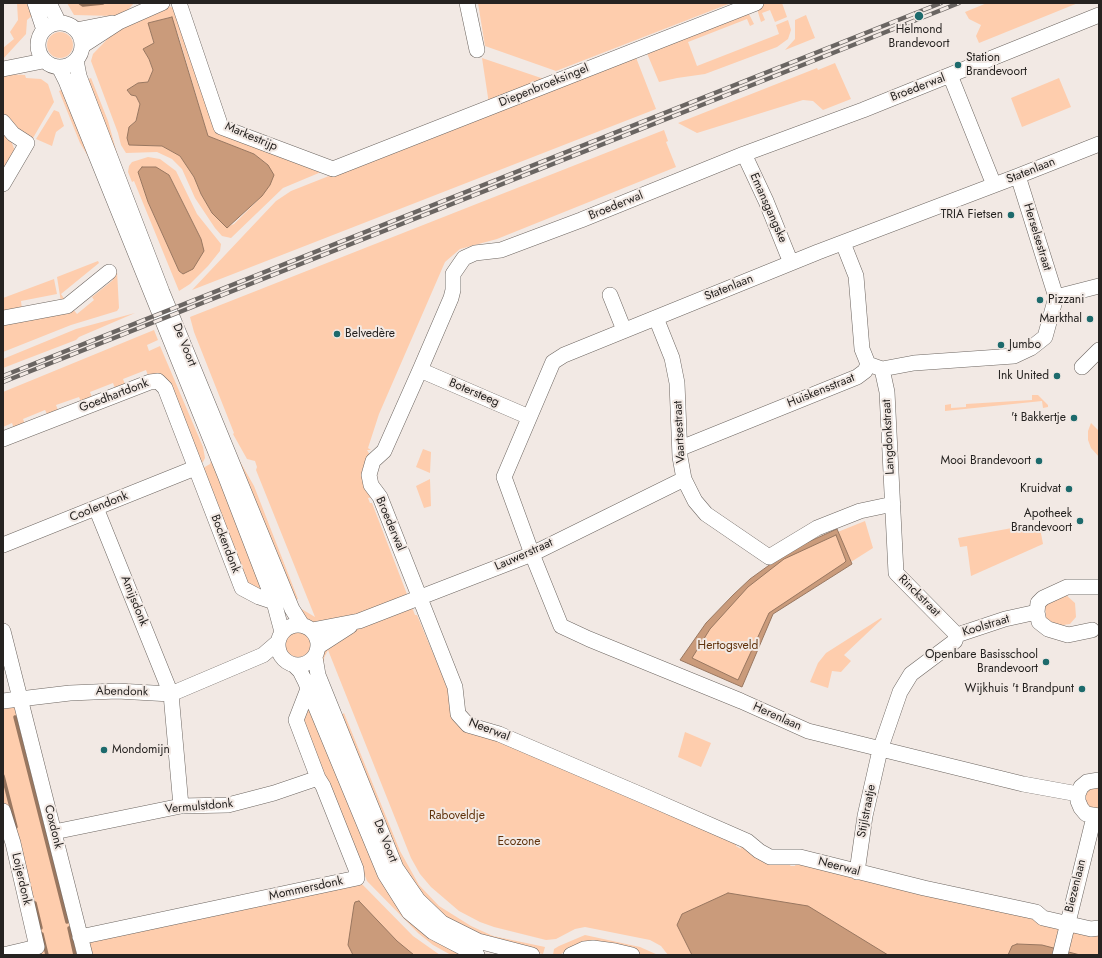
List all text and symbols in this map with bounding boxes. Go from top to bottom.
marker: Helmond Brandevoort [913,10,925,22]
place label: Helmond Brandevoort [889,23,949,51]
place label: Station Brandevoort [966,51,1027,79]
marker: Station Brandevoort [953,60,963,70]
street label: Diepenbroeksingel [497,61,591,111]
street label: Broederwal [889,71,947,105]
street label: Markestrijp [223,119,279,155]
street label: Statenlaan [1005,155,1057,187]
street label: Emansgangske [746,171,790,245]
street label: Broederwal [587,189,645,223]
street label: Herselsestraat [1020,201,1054,273]
place label: TRIA Fietsen [941,208,1003,222]
marker: TRIA Fietsen [1006,210,1016,220]
street label: Statenlaan [703,272,755,304]
place label: Pizzani [1048,293,1084,307]
marker: Pizzani [1035,295,1045,305]
place label: Markthal [1039,312,1082,326]
marker: Markthal [1085,314,1095,324]
street label: De Voort [169,321,199,369]
place label: Belvedère [345,327,395,341]
marker: Belvedère [332,329,342,339]
place label: Jumbo [1009,338,1041,352]
marker: Jumbo [996,340,1006,350]
place label: Ink United [998,369,1049,383]
street label: Huiskensstraat [785,371,857,411]
marker: Ink United [1052,371,1062,381]
street label: Goedhartdonk [77,376,151,416]
street label: Botersteeg [447,376,501,410]
street label: Langdonkstraat [880,399,898,475]
street label: Vaartsestraat [671,400,689,464]
place label: 't Bakkertje [1011,411,1066,425]
marker: 't Bakkertje [1069,413,1079,423]
place label: Mooi Brandevoort [941,454,1031,468]
marker: Mooi Brandevoort [1034,456,1044,466]
place label: Kruidvat [1020,482,1061,496]
marker: Kruidvat [1064,484,1074,494]
street label: Coolendonk [68,489,130,525]
street label: Broederwal [372,495,408,553]
place label: Apotheek Brandevoort [1011,507,1072,535]
street label: Bockendonk [207,513,243,575]
marker: Apotheek Brandevoort [1075,516,1085,526]
street label: Lauwerstraat [493,536,555,574]
street label: Rinckstraat [895,572,943,620]
street label: Amijsdonk [117,574,151,628]
street label: Koolstraat [961,612,1011,640]
park label: Hertogsveld [698,639,758,653]
place label: Openbare Basisschool Brandevoort [925,648,1038,676]
marker: Openbare Basisschool Brandevoort [1041,657,1051,667]
place label: Wijkhuis 't Brandpunt [965,682,1074,696]
street label: Abendonk [96,684,148,700]
marker: Wijkhuis 't Brandpunt [1077,684,1087,694]
street label: Herenlaan [750,700,804,734]
street label: Neerwal [466,716,512,744]
place label: Mondomijn [112,743,170,757]
marker: Mondomijn [99,745,109,755]
street label: Stijlstraatje [855,783,879,839]
street label: Vermulstdonk [164,797,234,817]
street label: Coxdonk [41,804,65,850]
park label: Raboveldje [429,809,485,823]
street label: De Voort [370,817,400,865]
park label: Ecozone [497,835,541,849]
street label: Loijerdonk [8,851,34,907]
street label: Neerwal [816,855,862,879]
street label: Biezenlaan [1062,858,1090,914]
street label: Mommersdonk [268,874,344,904]

